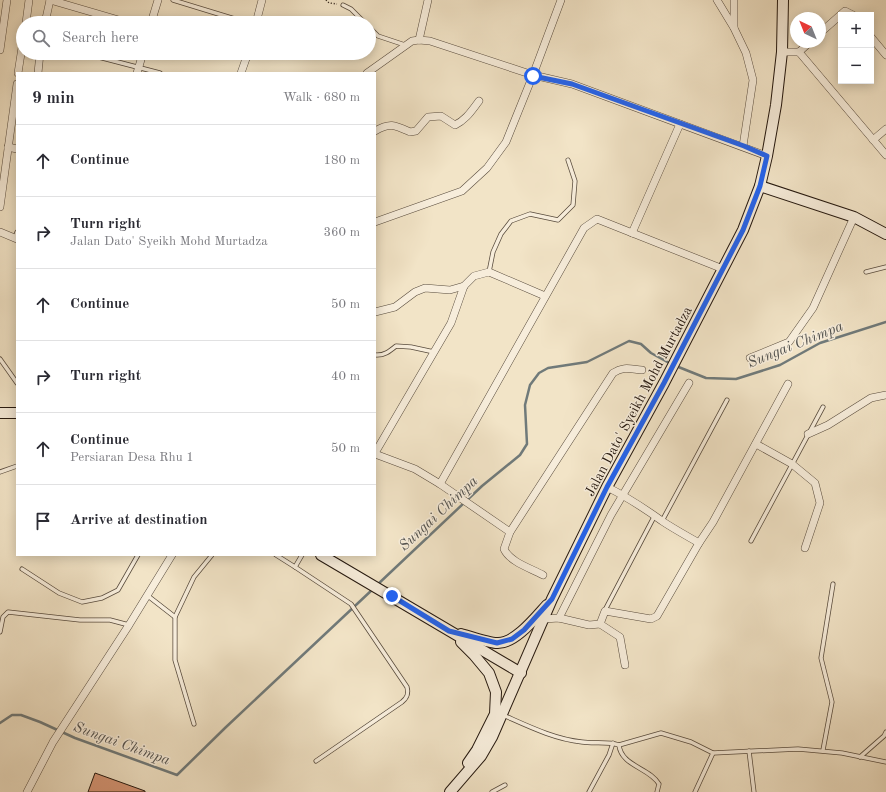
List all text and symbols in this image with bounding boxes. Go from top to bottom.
north arrow [790,12,826,48]
map controls [838,12,874,84]
button: + [838,12,874,48]
search box [16,16,376,60]
icon: search [30,27,52,49]
text: Search here [62,31,139,46]
button: − [838,48,874,84]
route start [524,67,542,85]
text: 9 min [32,90,75,107]
text: Walk · 680 m [283,91,360,104]
icon: ahead [32,150,54,172]
text: Continue [70,153,129,168]
text: 180 m [323,154,360,167]
text: Turn right [70,217,141,232]
icon: right [32,222,54,244]
text: 360 m [323,226,360,239]
text: Jalan Dato' Syeikh Mohd Murtadza [70,235,268,248]
icon: ahead [32,294,54,316]
text: Continue [70,297,129,312]
text: 50 m [331,298,360,311]
street label: Jalan Dato' Syeikh Mohd Murtadza [583,304,695,499]
water label: Sungai Chimpa [746,319,846,371]
icon: right [32,366,54,388]
text: Turn right [70,369,141,384]
text: 40 m [331,370,360,383]
text: Continue [70,433,129,448]
icon: ahead [32,438,54,460]
text: 50 m [331,442,360,455]
text: Persiaran Desa Rhu 1 [70,451,194,464]
water label: Sungai Chimpa [397,474,481,554]
icon: arrive [32,510,54,532]
text: Arrive at destination [70,513,208,528]
route end [383,587,401,605]
water label: Sungai Chimpa [71,720,172,769]

